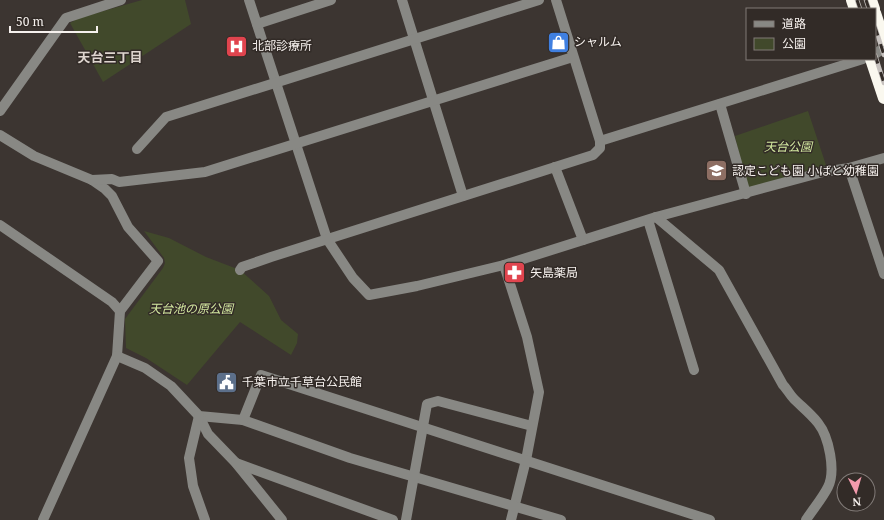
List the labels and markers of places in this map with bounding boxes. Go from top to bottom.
shop icon: シャルム [545,29,571,55]
hospital icon: 北部診療所 [223,33,249,59]
place label: シャルム [574,33,622,50]
place label: 北部診療所 [252,37,312,54]
school or university icon: 認定こども園 小ばと幼稚園 [703,158,729,184]
place label: 認定こども園 小ばと幼稚園 [732,162,879,179]
pharmacy icon: 矢島薬局 [502,260,528,286]
place label: 矢島薬局 [530,264,578,281]
public building icon: 千葉市立千草台公民館 [213,369,239,395]
place label: 千葉市立千草台公民館 [242,373,362,390]

